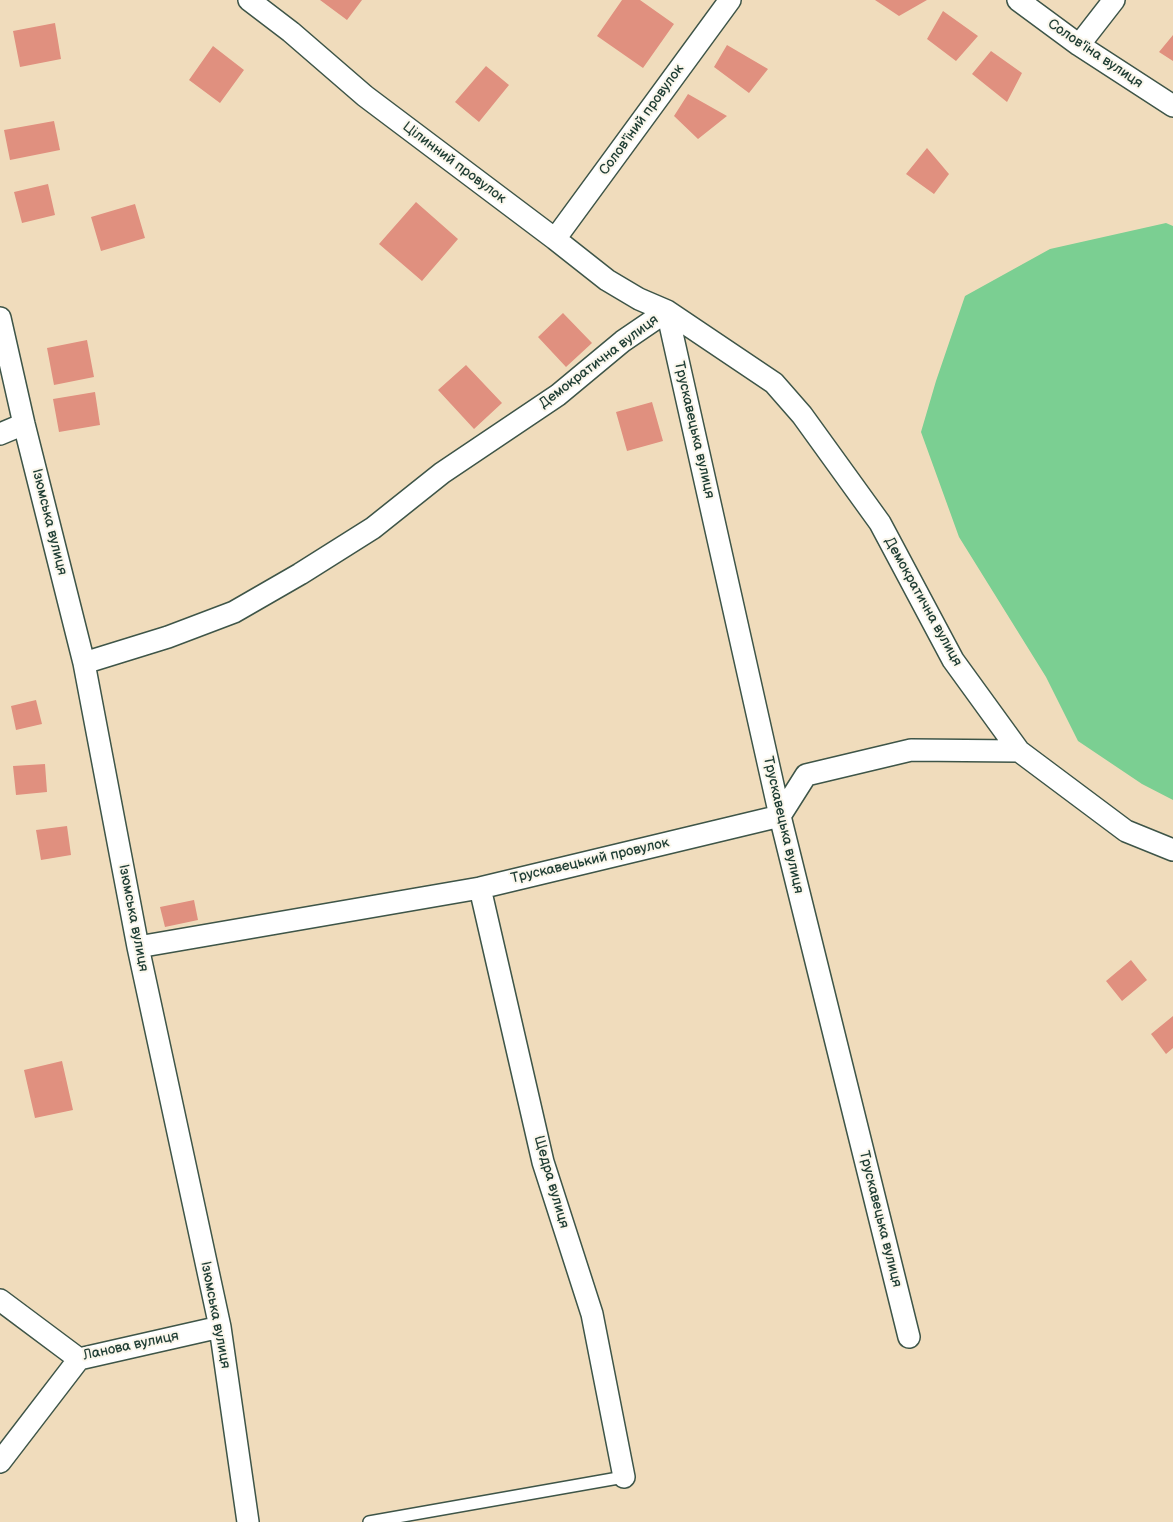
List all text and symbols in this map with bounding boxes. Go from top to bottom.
street label: Солов'їна вулиця [1044,16,1146,92]
street label: Солов'їний провулок [596,61,688,179]
street label: Цілинний провулок [399,119,509,207]
street label: Демократична вулиця [536,312,662,412]
street label: Трускавецька вулиця [670,360,718,500]
street label: Ізюмська вулиця [28,467,70,577]
street label: Демократична вулиця [881,535,965,669]
street label: Трускавецька вулиця [759,755,807,895]
street label: Трускавецький провулок [509,835,671,887]
street label: Ізюмська вулиця [114,863,152,973]
street label: Щедра вулиця [530,1134,572,1230]
street label: Трускавецька вулиця [855,1149,905,1289]
street label: Ізюмська вулиця [196,1260,234,1370]
street label: Ланова вулиця [82,1328,180,1364]

